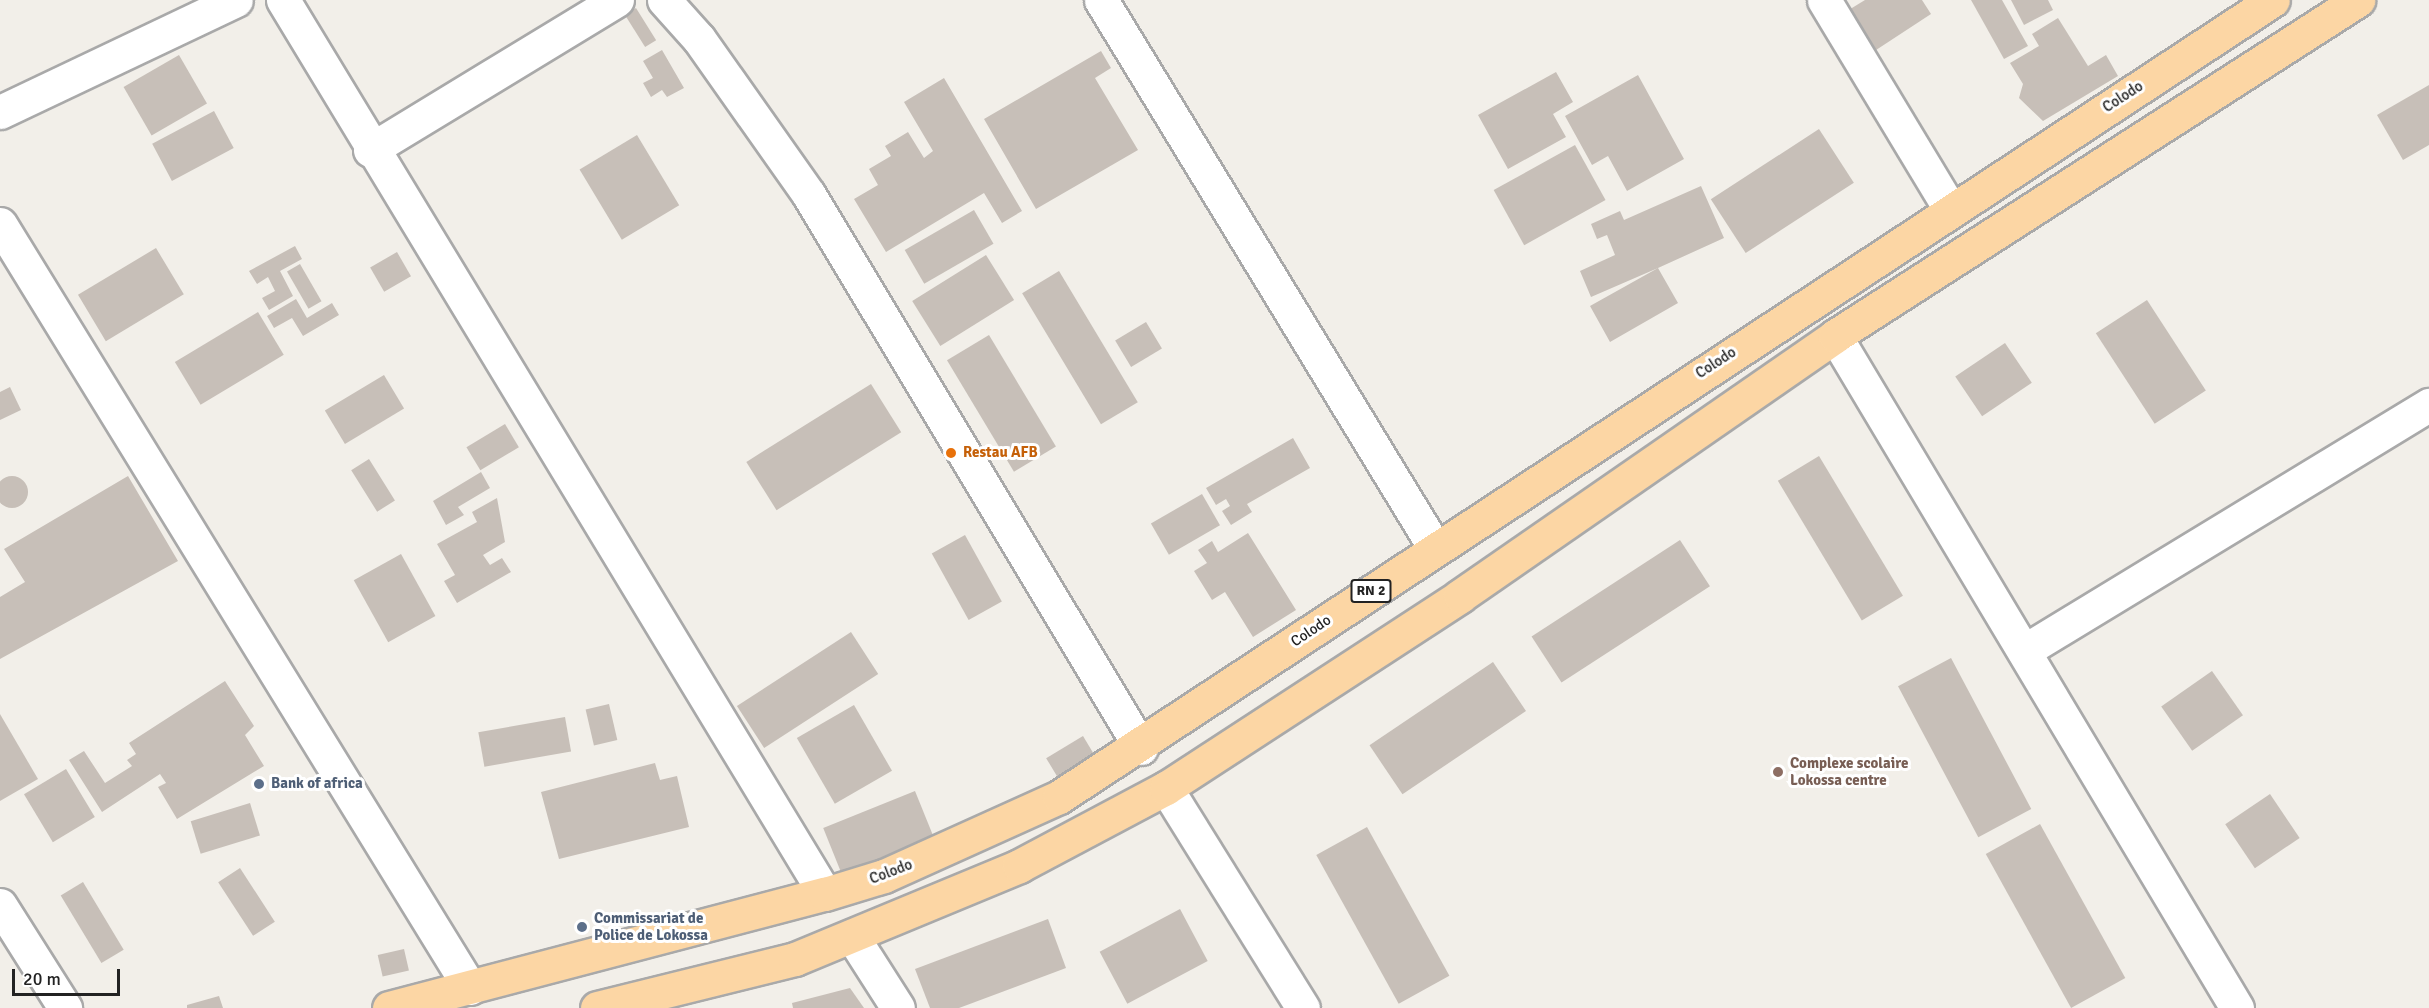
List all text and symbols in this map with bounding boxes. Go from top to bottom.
street label: Colodo [2099,77,2147,117]
street label: Colodo [1692,343,1740,383]
place label: Restau AFB [963,444,1038,462]
marker: Restau AFB [944,446,958,460]
road number: RN 2 [1350,580,1392,602]
street label: Colodo [1288,611,1334,651]
place label: Complexe scolaire Lokossa centre [1790,754,1908,789]
marker: Complexe scolaire Lokossa centre [1771,765,1785,779]
place label: Bank of africa [271,775,363,793]
marker: Bank of africa [252,777,266,791]
street label: Colodo [867,856,915,888]
place label: Commissariat de Police de Lokossa [594,909,708,944]
marker: Commissariat de Police de Lokossa [575,920,589,934]
scale bar [15,957,123,995]
text: 20 m [23,968,61,990]

